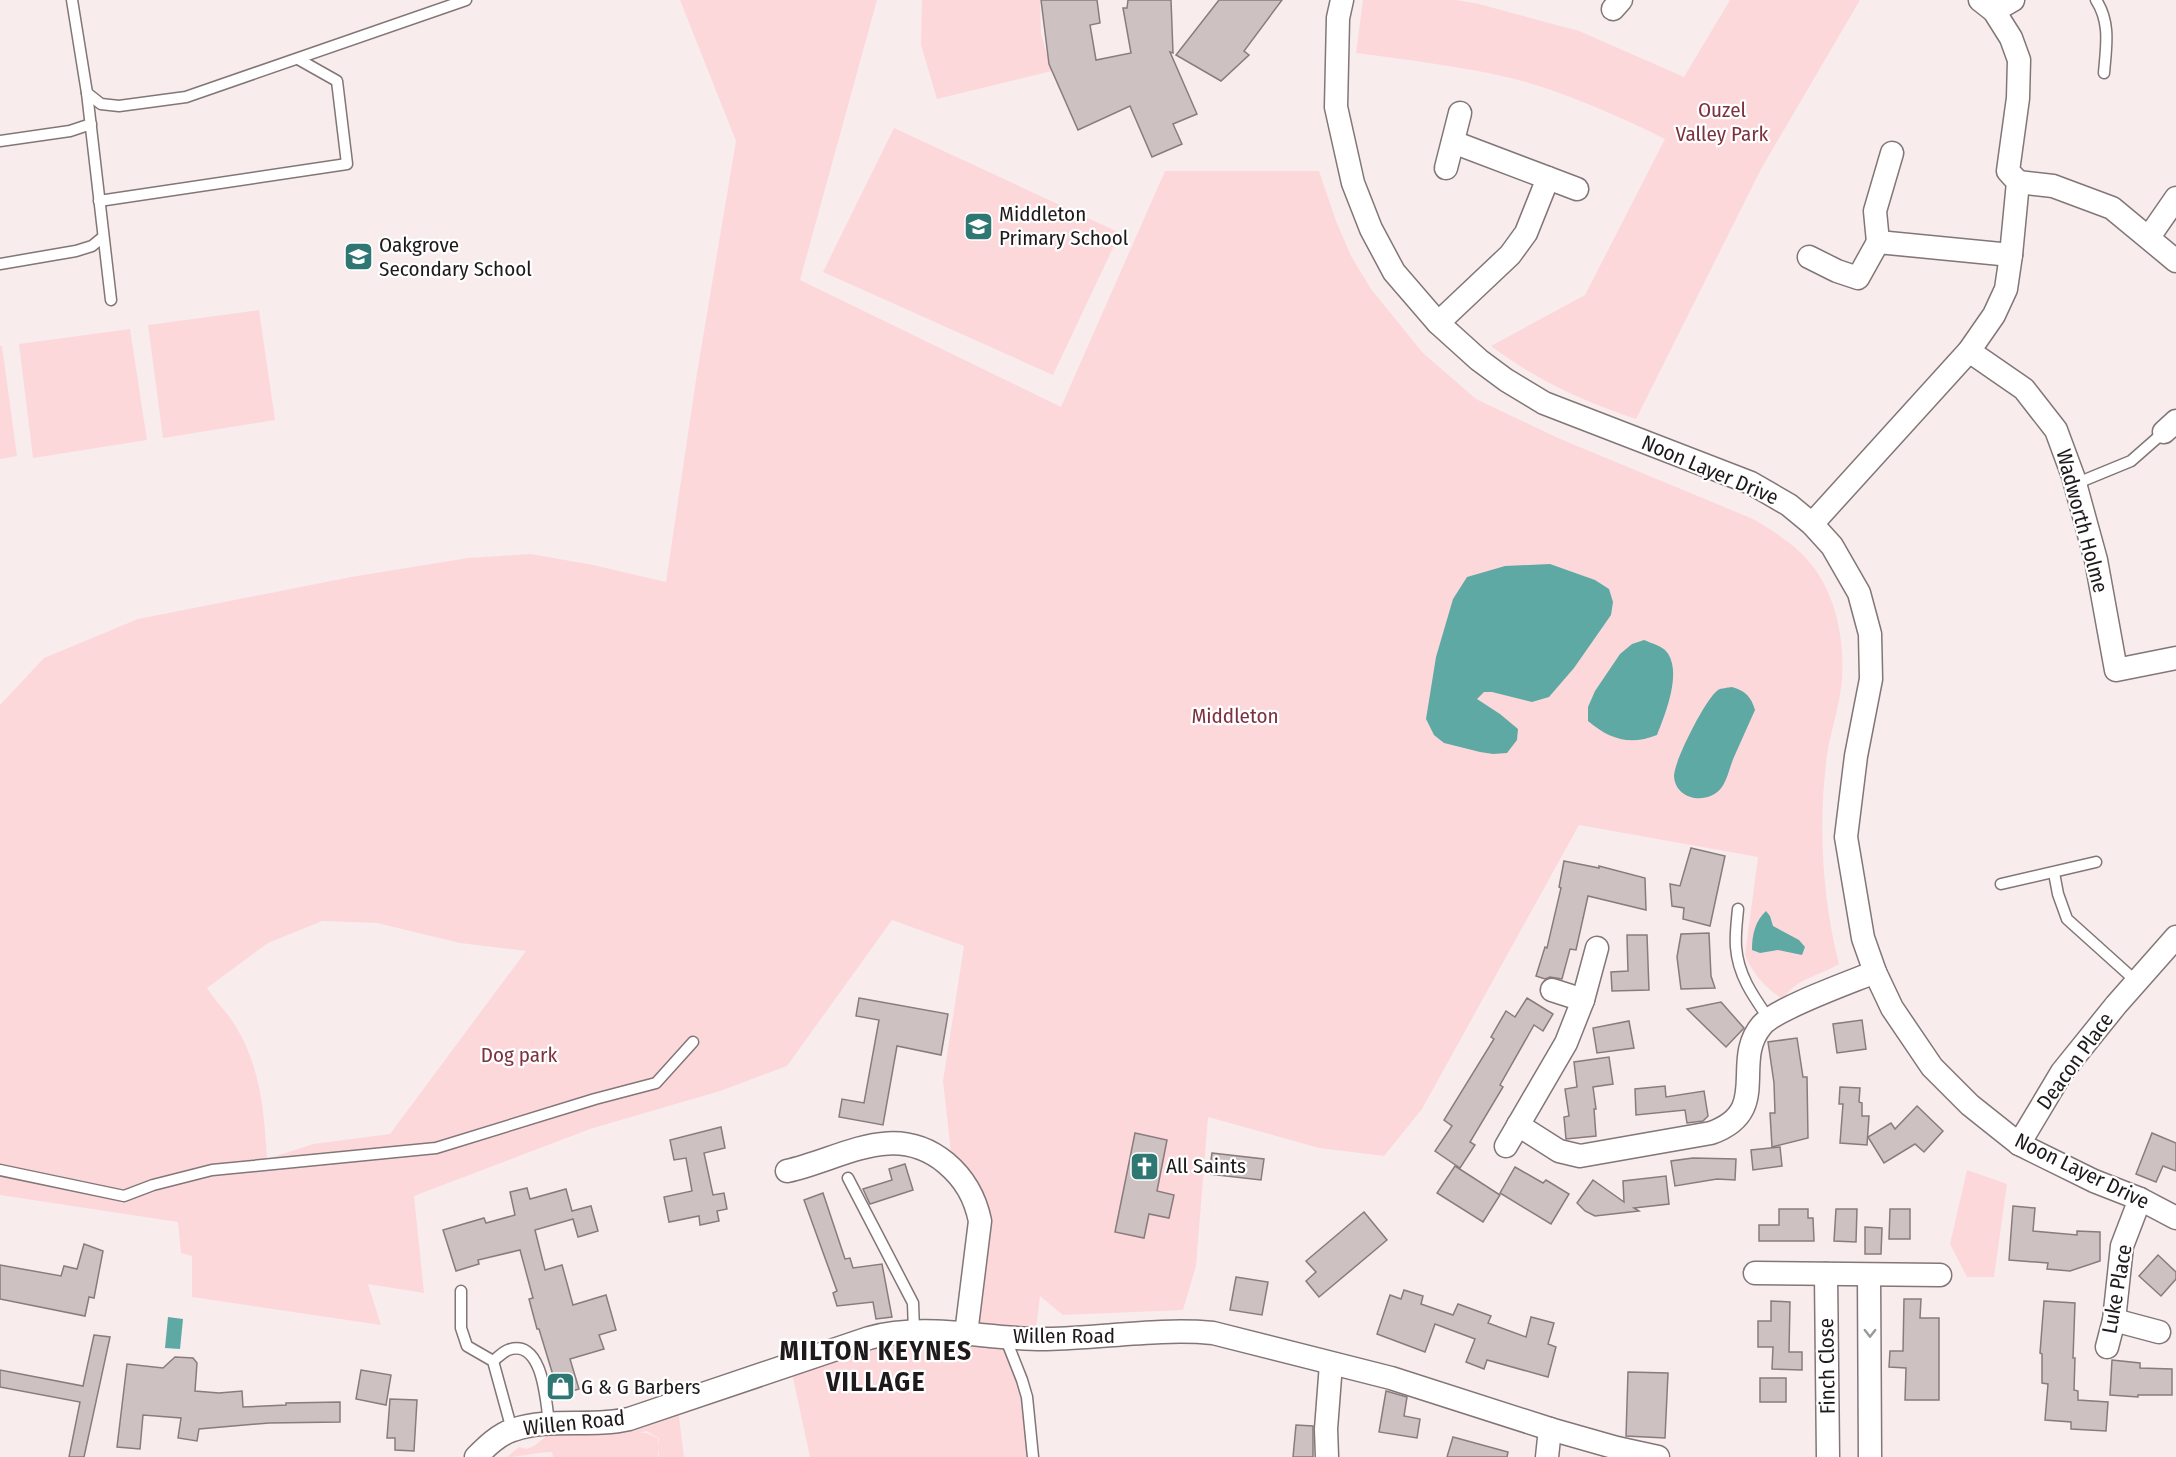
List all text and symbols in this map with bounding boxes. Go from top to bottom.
park label: Ouzel Valley Park [1676,97,1769,147]
place label: Middleton Primary School [999,201,1129,251]
school or university icon: Middleton Primary School [962,210,994,242]
place label: Oakgrove Secondary School [379,232,532,282]
school or university icon: Oakgrove Secondary School [342,241,374,273]
street label: Noon Layer Drive [1638,429,1782,511]
street label: Wadworth Holme [2050,446,2114,596]
park label: Middleton [1191,703,1279,729]
street label: Deacon Place [2031,1007,2119,1115]
park label: Dog park [481,1042,557,1068]
street label: Noon Layer Drive [2011,1127,2153,1215]
church icon: All Saints [1129,1150,1161,1182]
place label: All Saints [1166,1153,1246,1179]
street label: Luke Place [2096,1242,2138,1336]
street label: Finch Close [1813,1318,1841,1414]
street label: Willen Road [1013,1323,1115,1349]
one-way arrow [1864,1329,1876,1338]
district label: MILTON KEYNES VILLAGE [779,1335,973,1398]
shop icon: G & G Barbers [544,1371,576,1403]
place label: G & G Barbers [581,1374,701,1400]
street label: Willen Road [522,1405,626,1441]

